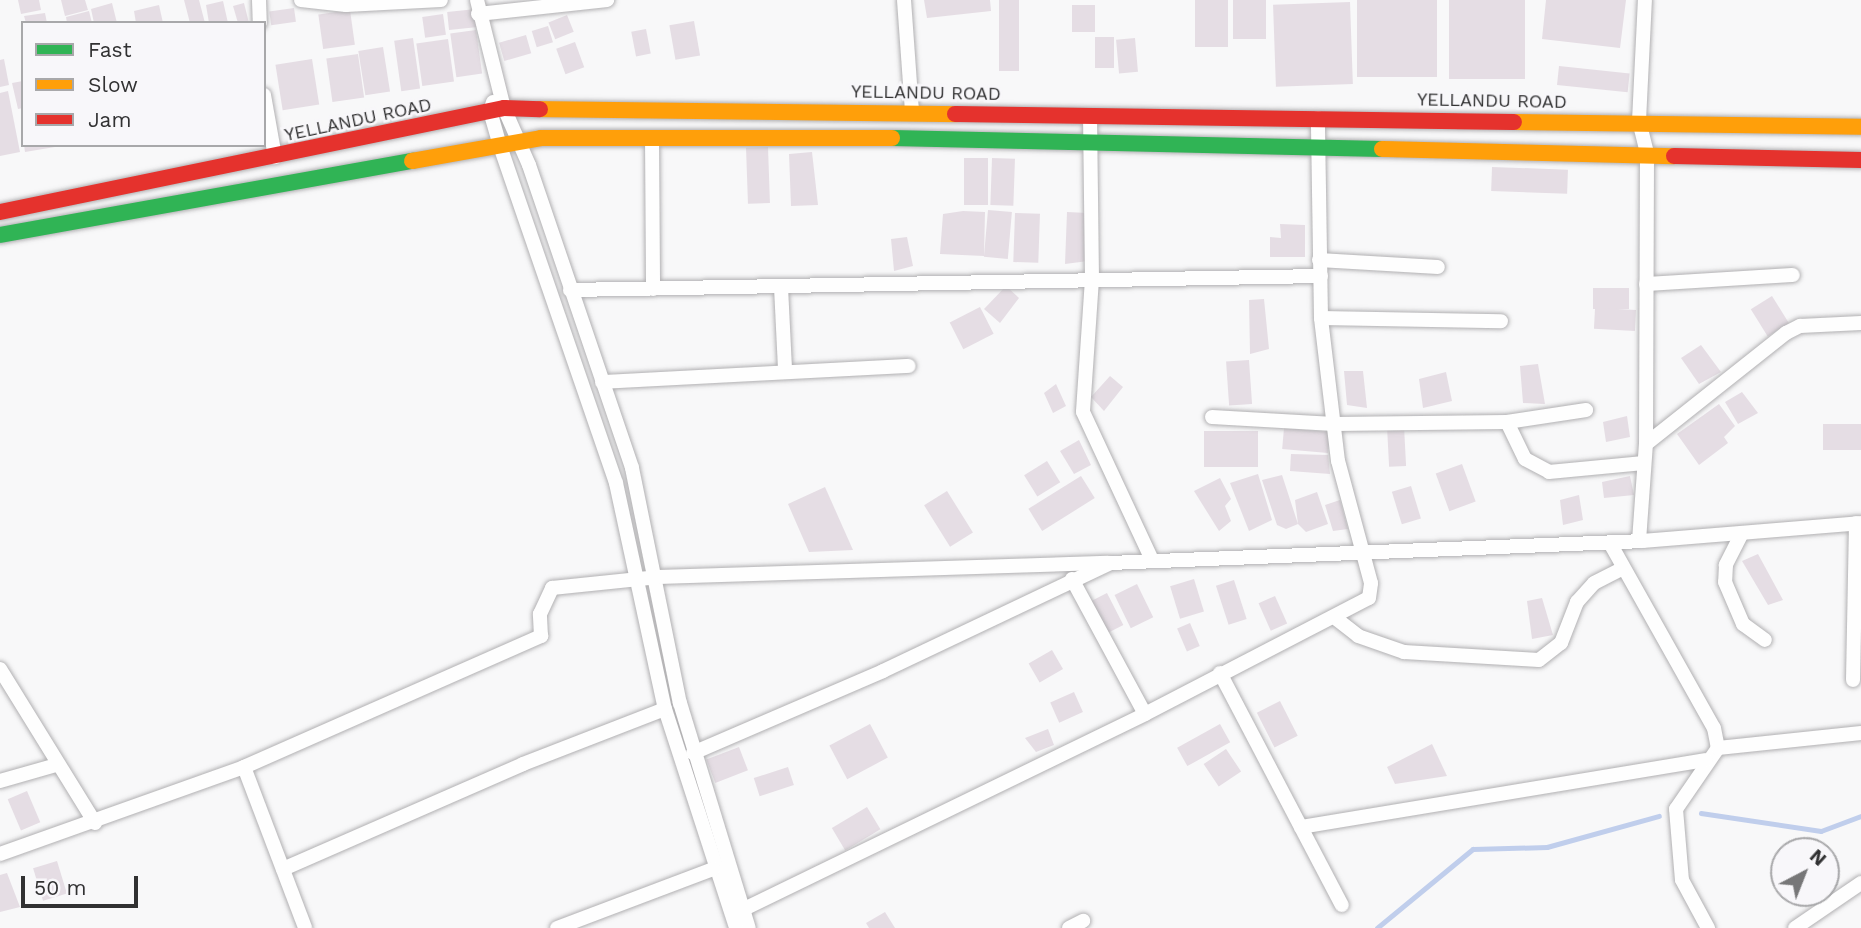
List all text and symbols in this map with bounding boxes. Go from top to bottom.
legend [21,21,266,147]
text: Fast [88,37,132,62]
text: Slow [88,72,138,97]
street label: YELLANDU ROAD [851,81,1001,105]
street label: YELLANDU ROAD [1417,89,1567,113]
street label: YELLANDU ROAD [283,94,433,146]
text: Jam [88,107,131,132]
north arrow [1770,837,1840,907]
text: N [1805,844,1831,871]
scale bar [24,862,142,906]
text: 50 m [34,875,86,900]

